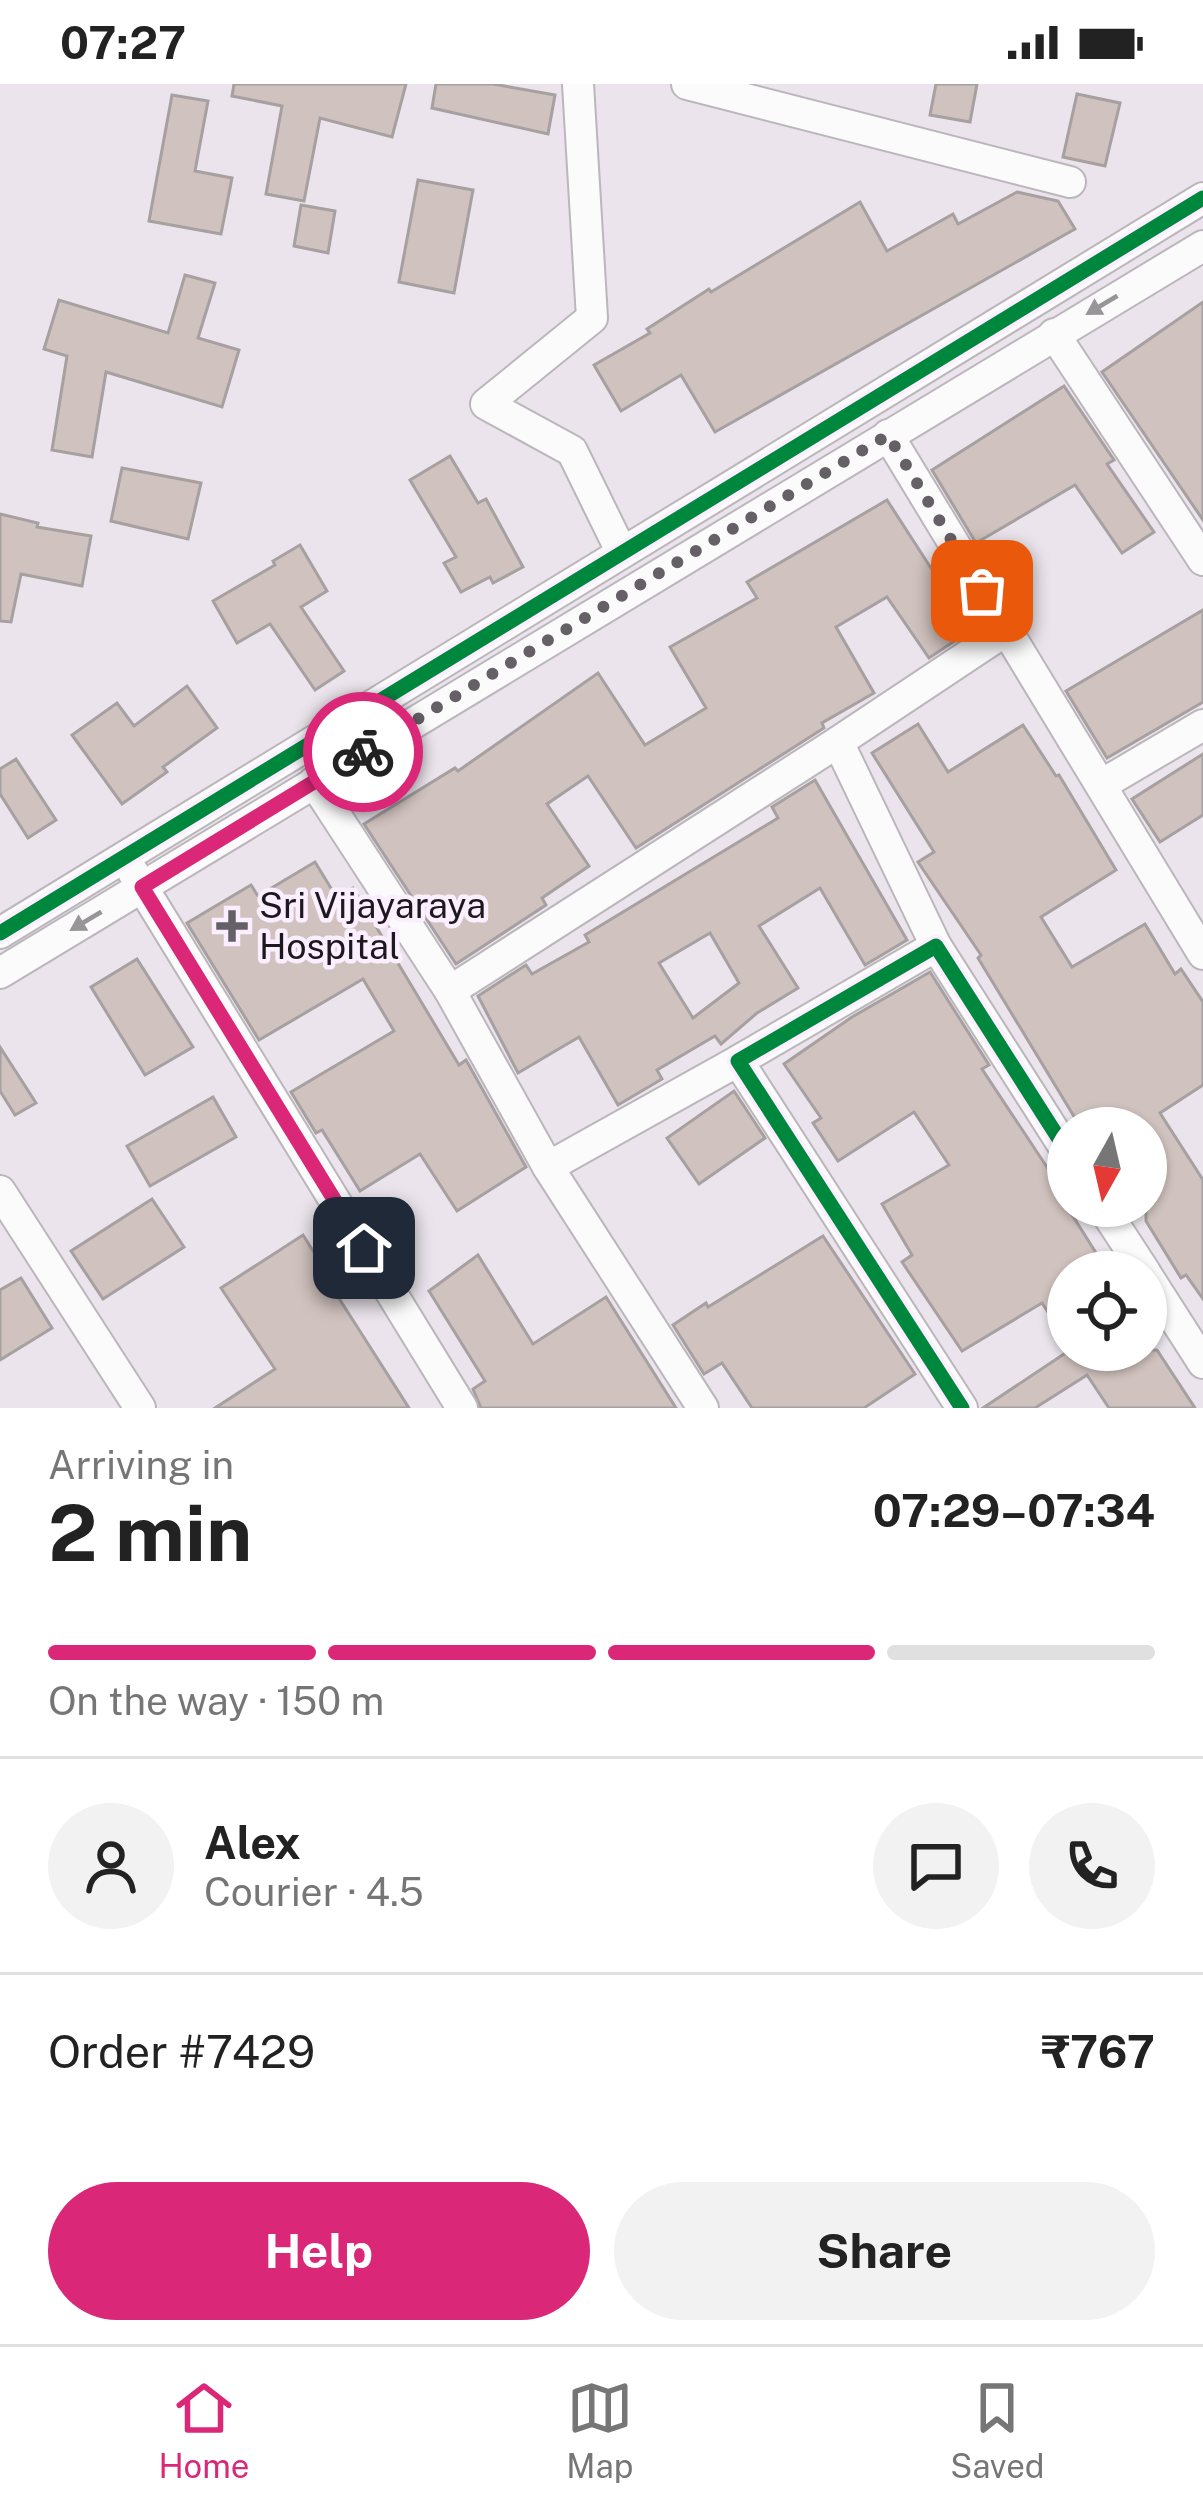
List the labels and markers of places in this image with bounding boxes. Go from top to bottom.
pin [931,540,1033,642]
place label: Sri Vijayaraya Hospital [259,884,486,967]
marker: Sri Vijayaraya Hospital [216,910,248,942]
pin [313,1197,415,1299]

